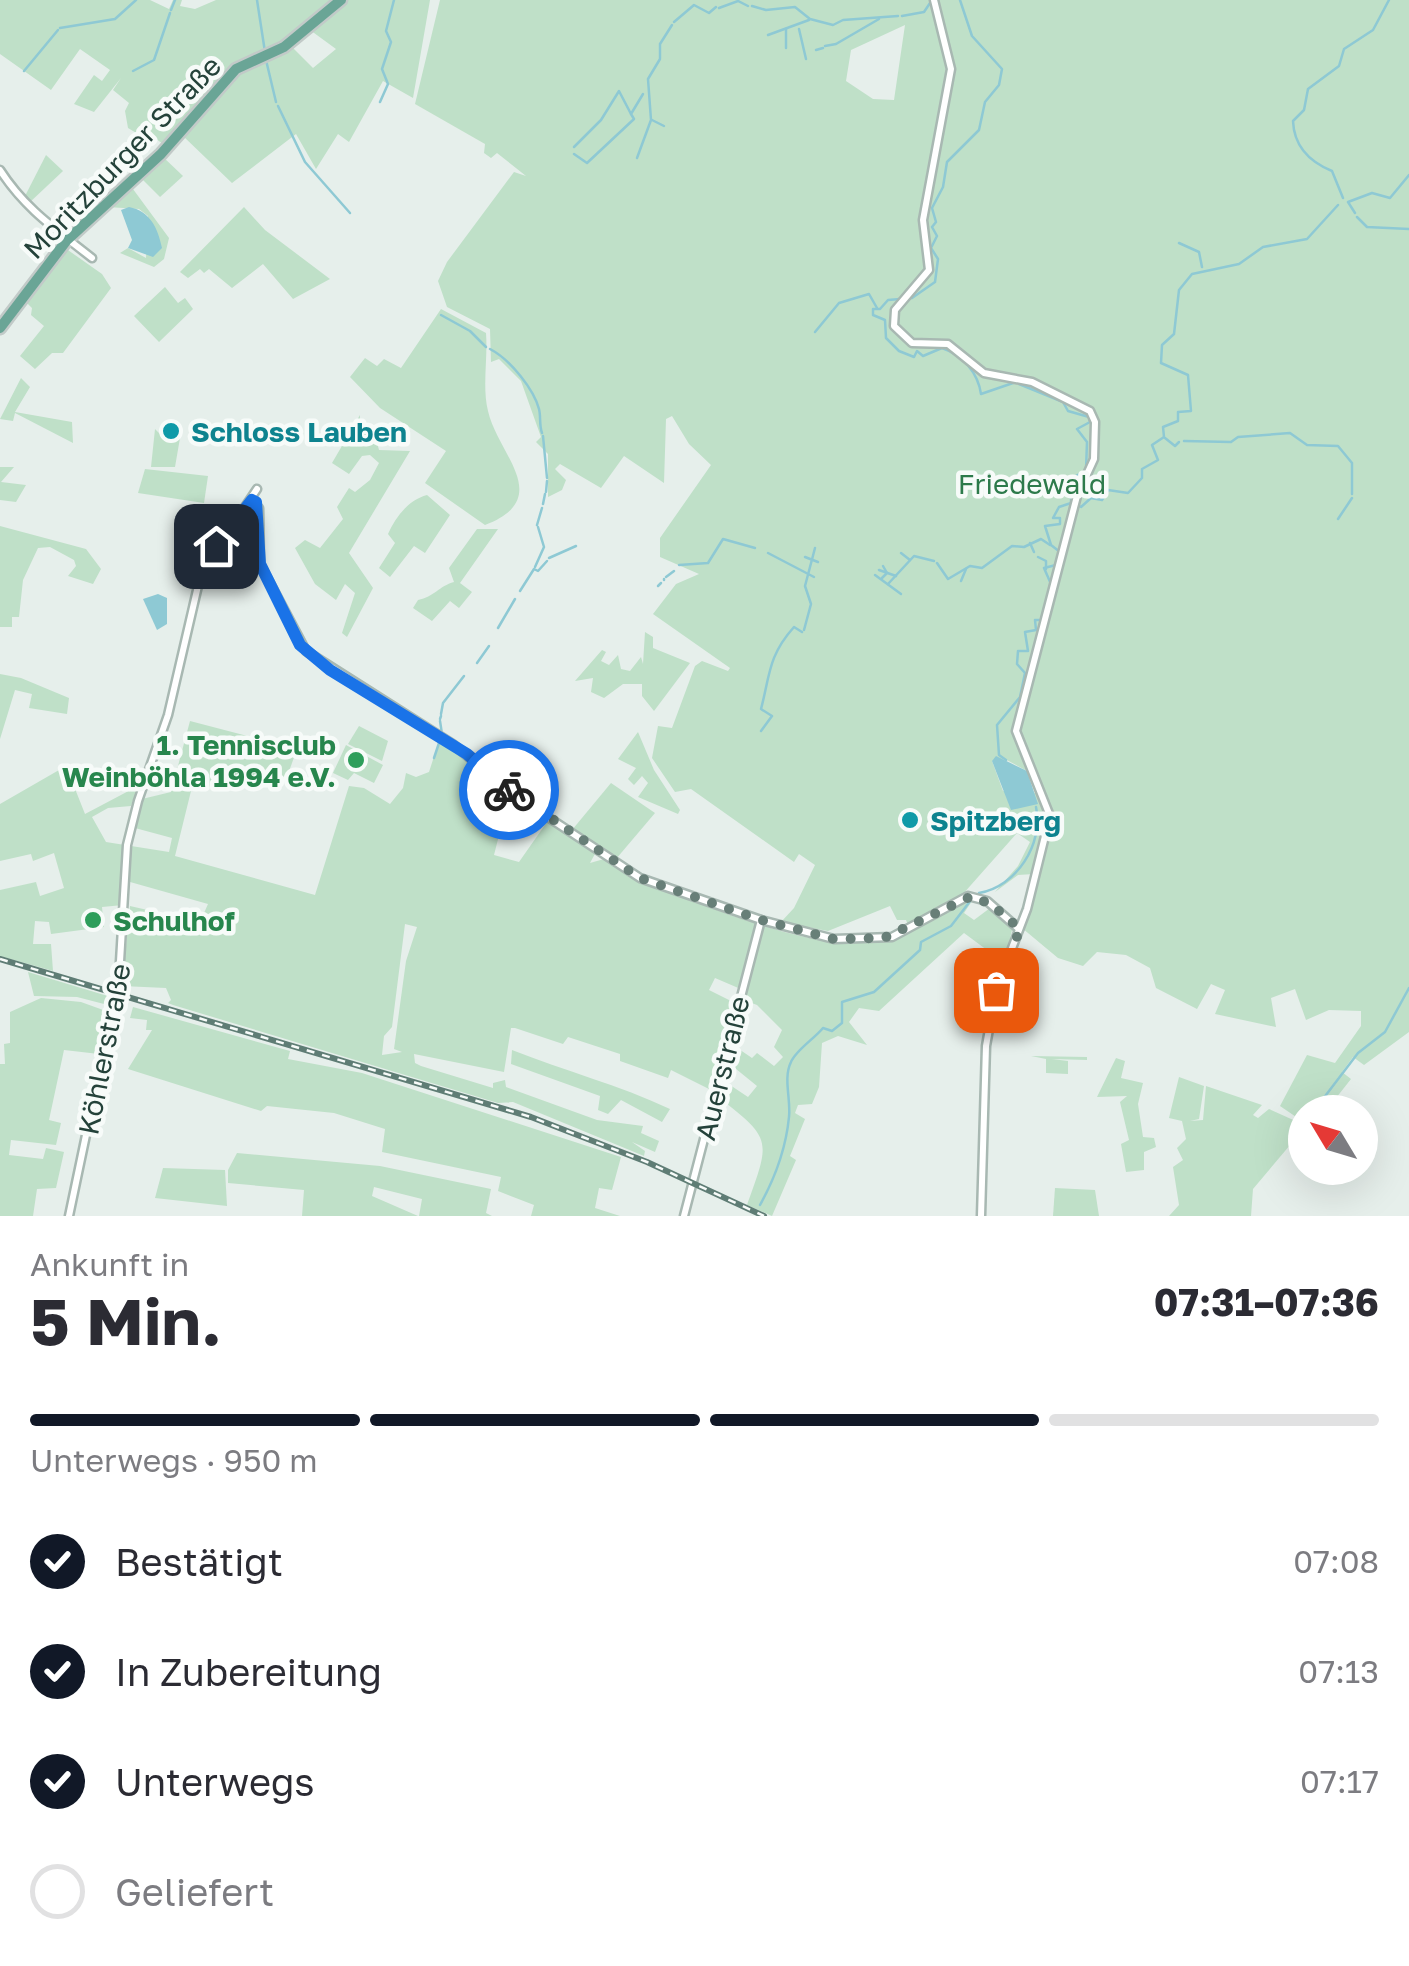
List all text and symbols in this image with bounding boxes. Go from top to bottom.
street label: Moritzburger Straße [17,49,227,265]
place label: Schloss Lauben [191,415,407,448]
marker: Schloss Lauben [160,420,182,442]
park label: Friedewald [958,467,1106,500]
pin [174,504,259,589]
icon: home [189,519,244,574]
place label: 1. Tennisclub Weinböhla 1994 e.V. [62,728,336,793]
courier [459,740,559,840]
marker: 1. Tennisclub Weinböhla 1994 e.V. [345,749,367,771]
icon: bike [482,763,537,818]
place label: Spitzberg [930,804,1061,837]
marker: Spitzberg [899,809,921,831]
place label: Schulhof [113,904,235,937]
marker: Schulhof [82,909,104,931]
pin [954,948,1039,1033]
street label: Köhlerstraße [71,961,137,1137]
icon: bag [969,963,1024,1018]
street label: Auerstraße [688,993,756,1143]
north arrow [1288,1095,1378,1185]
map controls [1288,1095,1378,1185]
text: Ankunft in [30,1245,189,1283]
text: 07:31–07:36 [1154,1279,1379,1324]
text: 5 Min. [30,1281,222,1359]
text: Unterwegs · 950 m [30,1441,318,1479]
icon: check [30,1534,85,1589]
text: Bestätigt [115,1539,283,1584]
text: 07:08 [1293,1542,1379,1580]
icon: check [30,1644,85,1699]
text: In Zubereitung [115,1649,382,1694]
text: 07:13 [1298,1652,1379,1690]
icon: check [30,1754,85,1809]
text: Unterwegs [115,1759,315,1804]
text: 07:17 [1300,1762,1379,1800]
text: Geliefert [115,1869,274,1914]

